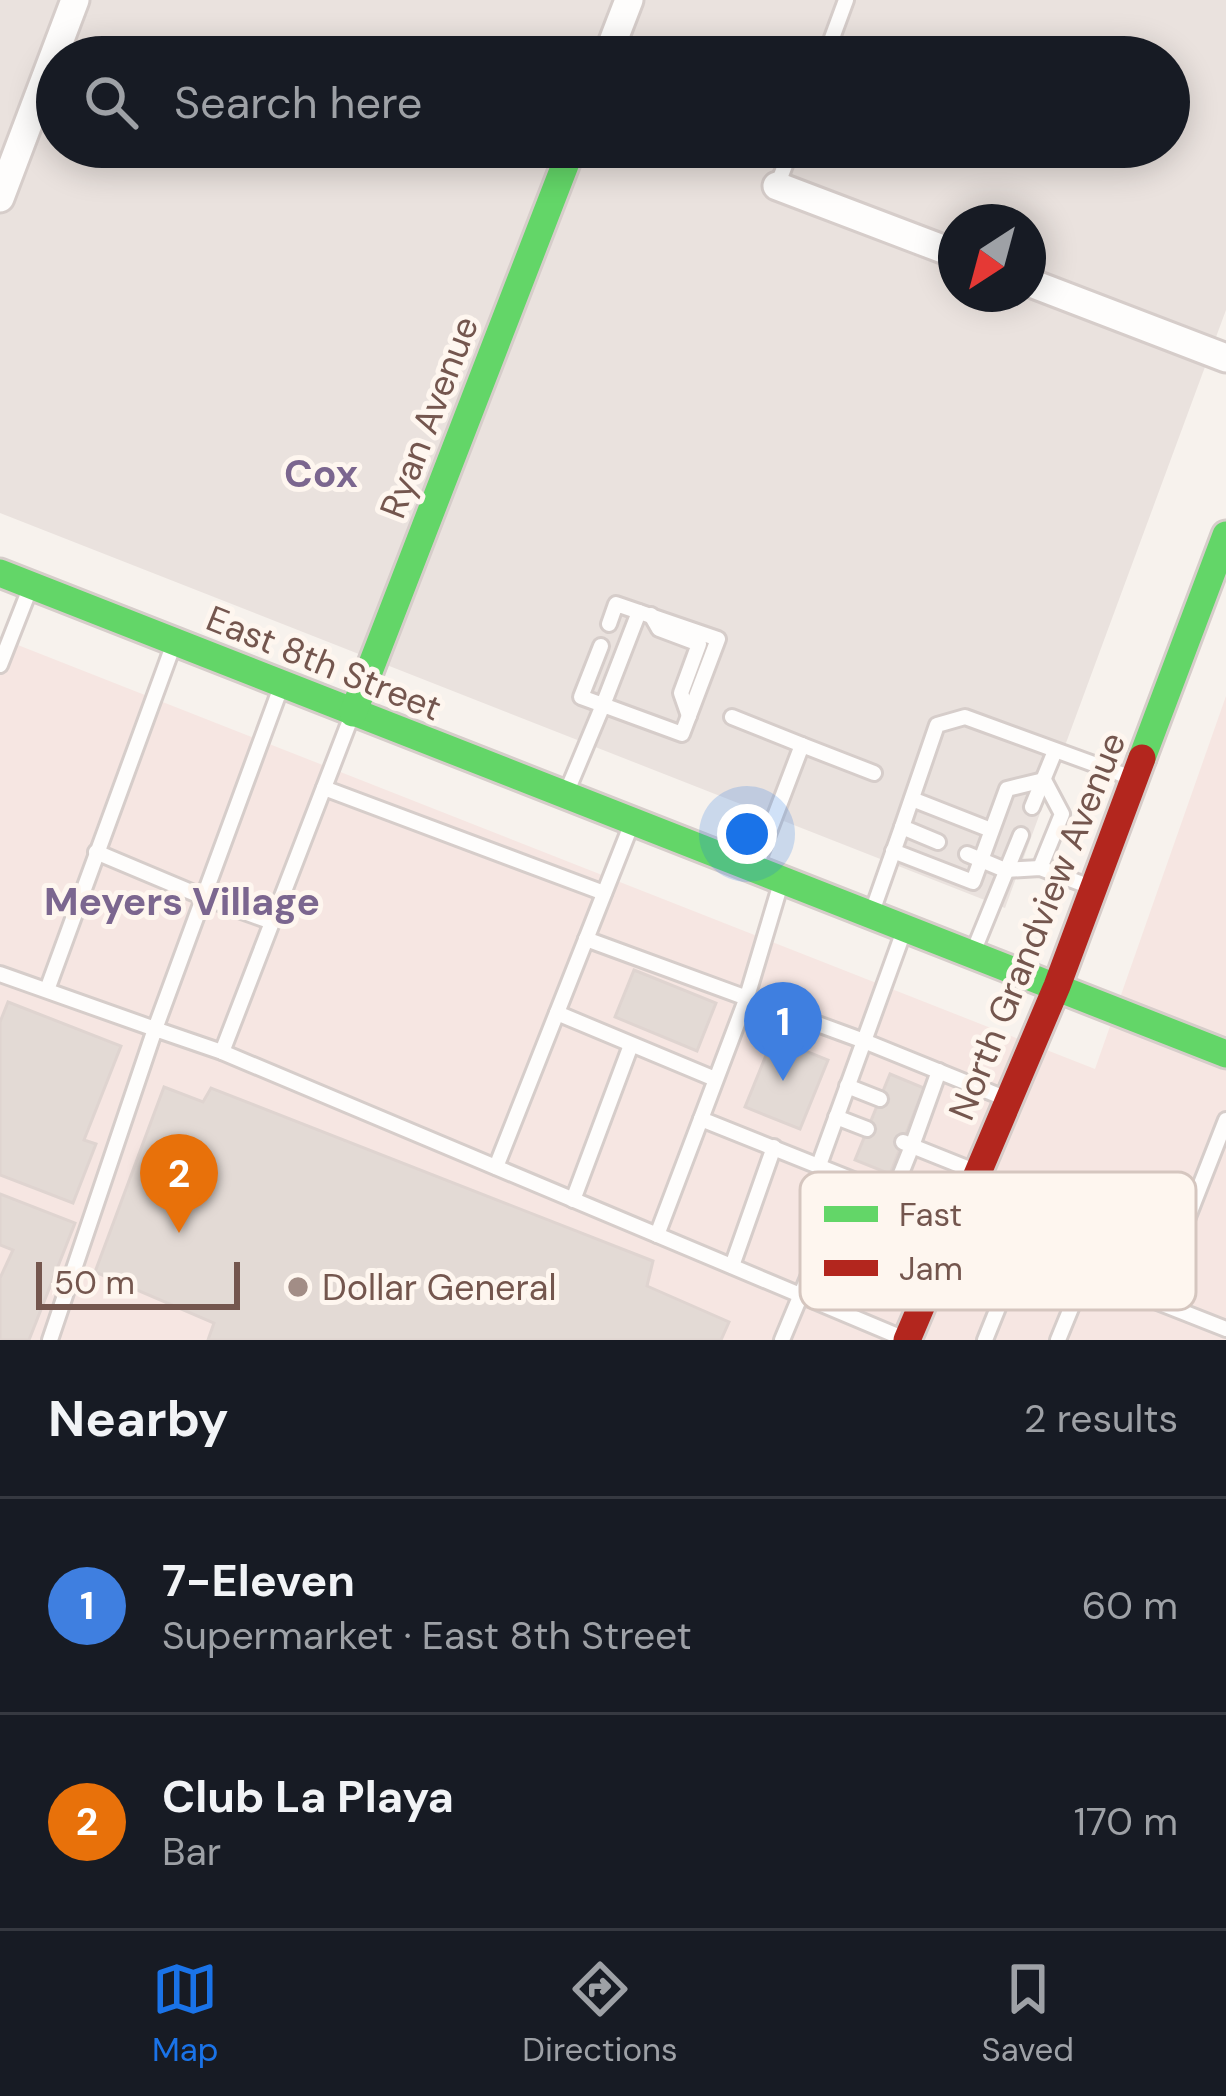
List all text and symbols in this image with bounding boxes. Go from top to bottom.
search box [36,36,1190,168]
icon: search [78,69,144,135]
text: Search here [174,73,422,132]
north arrow [938,204,1046,312]
street label: Ryan Avenue [369,309,489,525]
district label: Cox [284,448,358,499]
street label: East 8th Street [200,595,448,731]
street label: North Grandview Avenue [938,725,1136,1127]
your location [717,804,777,864]
district label: Meyers Village [44,876,320,927]
pin: 1 [744,982,822,1081]
pin: 2 [140,1134,218,1233]
legend [800,1172,1196,1310]
text: Fast [899,1193,962,1236]
text: Jam [899,1247,963,1290]
scale bar [36,1256,240,1309]
text: 50 m [54,1261,135,1304]
place label: Dollar General [322,1264,556,1311]
marker: Dollar General [285,1274,311,1300]
text: Nearby [48,1385,229,1452]
text: 2 results [1024,1393,1178,1444]
text: 7-Eleven [162,1551,355,1610]
text: 1 [80,1580,94,1631]
text: 60 m [1082,1580,1178,1631]
text: Supermarket · East 8th Street [162,1610,692,1661]
text: Club La Playa [162,1767,454,1826]
text: 2 [76,1796,98,1847]
text: 170 m [1074,1796,1178,1847]
text: Bar [162,1826,221,1877]
tab: Map [152,1956,218,2071]
tab: Directions [522,1956,678,2071]
tab: Saved [982,1956,1074,2071]

